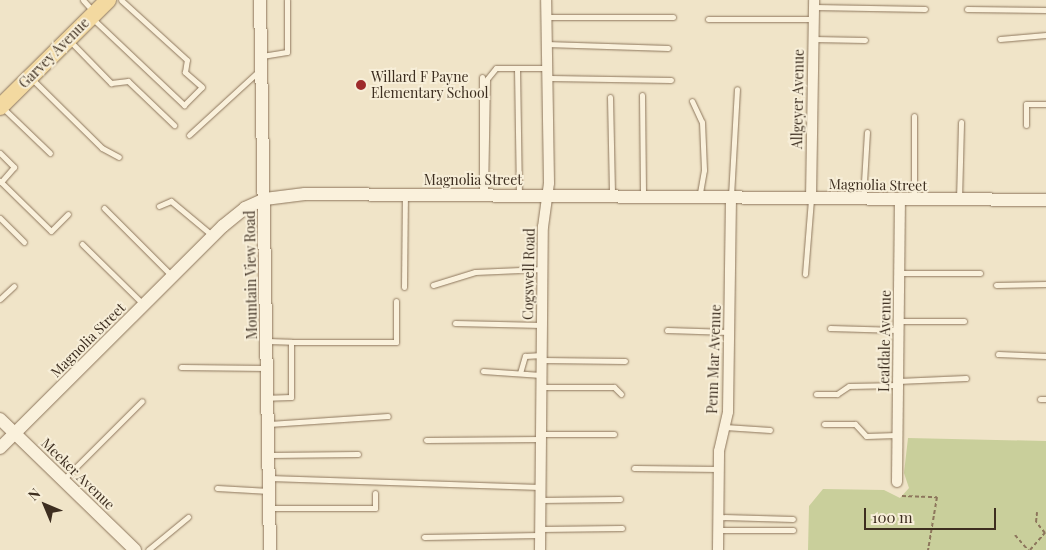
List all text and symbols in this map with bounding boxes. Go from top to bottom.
street label: Garvey Avenue [15,14,93,92]
street label: Allgeyer Avenue [789,48,807,150]
place label: Willard F Payne Elementary School [371,69,489,102]
marker: Willard F Payne Elementary School [355,79,367,91]
street label: Magnolia Street [424,172,522,188]
street label: Magnolia Street [829,176,927,194]
street label: Mountain View Road [241,210,261,340]
street label: Cogswell Road [520,228,538,320]
street label: Leafdale Avenue [876,290,894,392]
street label: Magnolia Street [47,299,129,381]
street label: Penn Mar Avenue [704,304,724,414]
street label: Meeker Avenue [37,434,119,514]
north arrow [20,480,70,530]
text: N [24,484,44,504]
scale bar [866,498,998,530]
text: 100 m [872,507,913,527]

